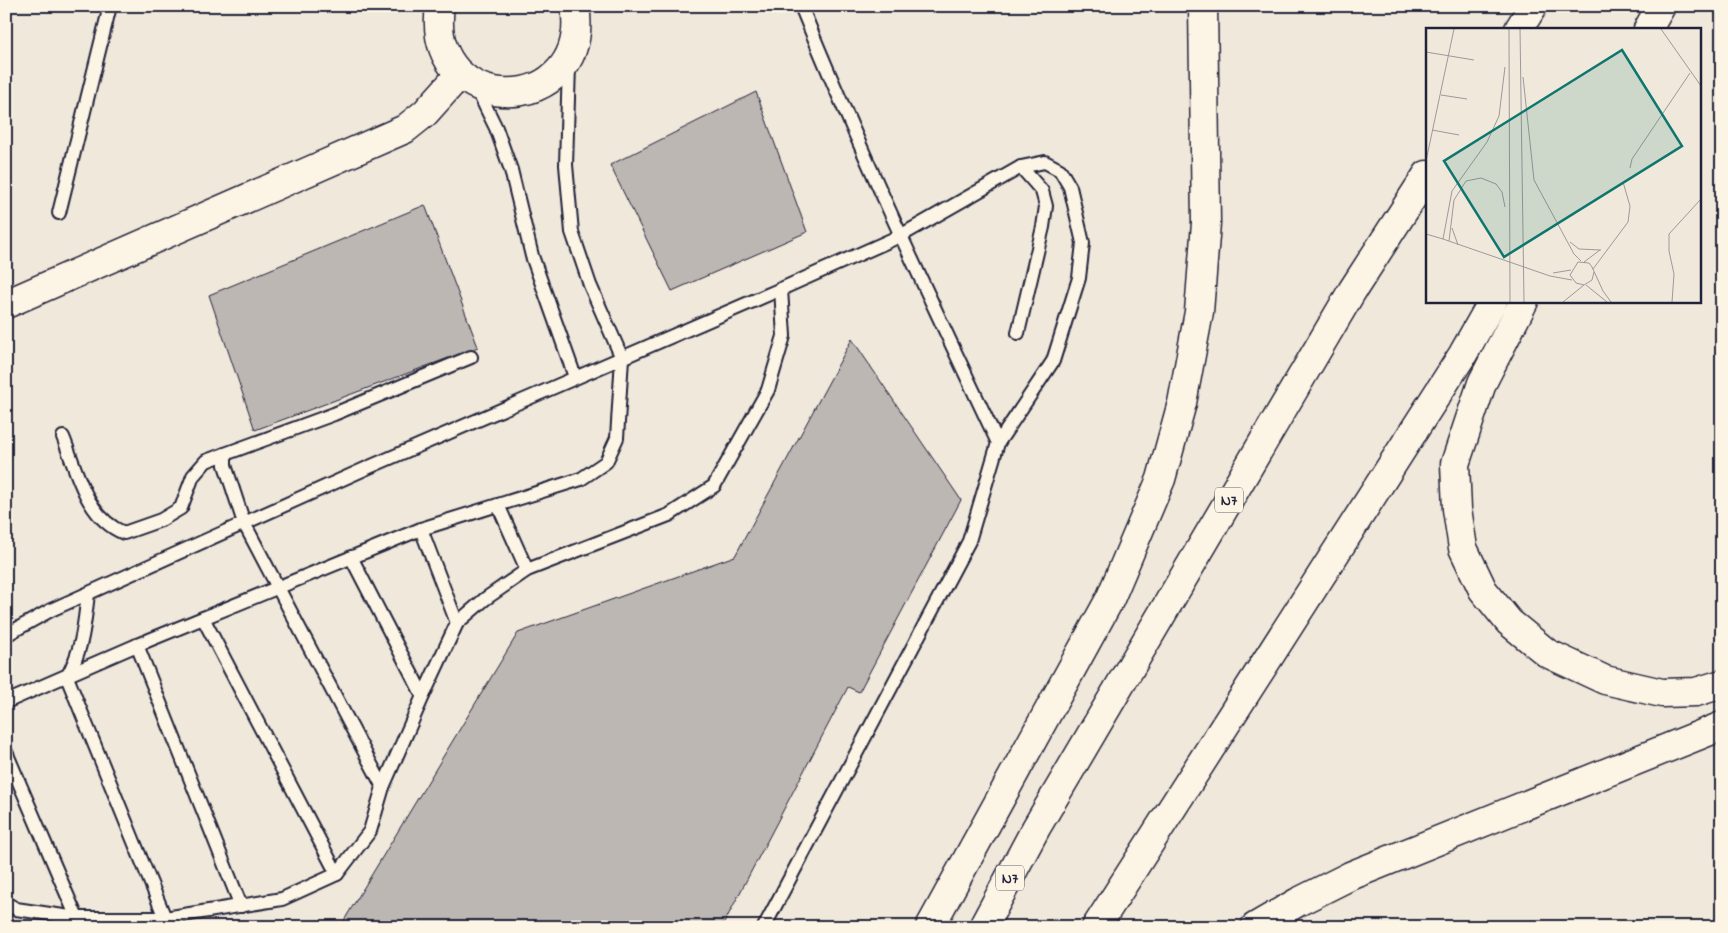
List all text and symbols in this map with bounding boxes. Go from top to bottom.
inset map [1426,28,1700,302]
road number: N7 [1215,488,1243,512]
road number: N7 [996,866,1024,890]

